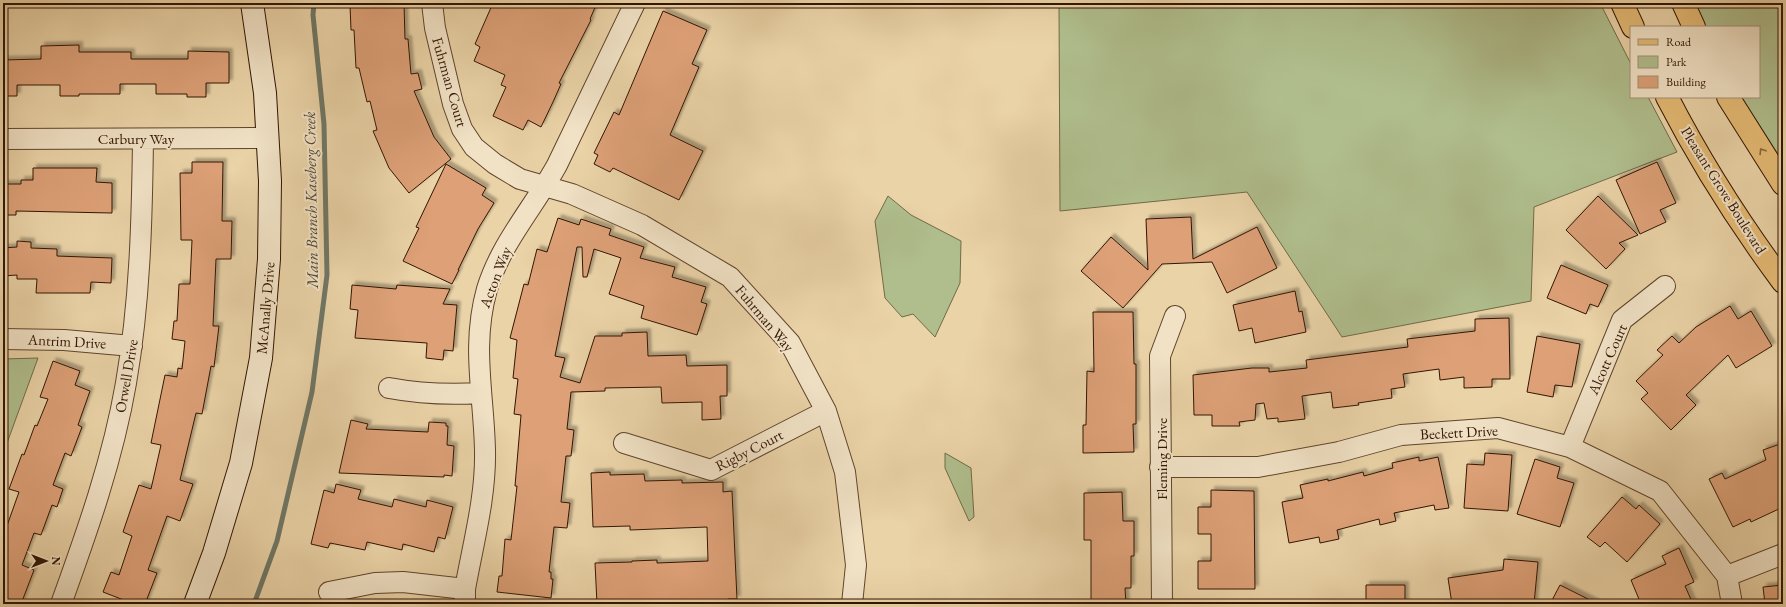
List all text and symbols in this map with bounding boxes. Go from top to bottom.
legend [1630,26,1760,98]
text: Road [1666,34,1692,50]
street label: Fuhrman Court [428,35,472,129]
text: Park [1666,54,1687,70]
text: Building [1666,74,1707,90]
water label: Main Branch Kaseberg Creek [299,111,323,290]
street label: Pleasant Grove Boulevard [1677,123,1771,258]
street label: Carbury Way [98,129,175,148]
one-way arrow [1760,148,1767,155]
street label: Acton Way [474,243,516,311]
street label: McAnally Drive [252,261,279,355]
street label: Fuhrman Way [732,281,799,356]
street label: Alcott Court [1583,320,1631,398]
street label: Antrim Drive [26,329,107,353]
street label: Orwell Drive [110,338,142,414]
street label: Fleming Drive [1152,418,1171,500]
street label: Beckett Drive [1420,420,1499,444]
street label: Rigby Court [712,425,786,475]
north arrow [26,541,66,581]
text: N [49,557,63,566]

